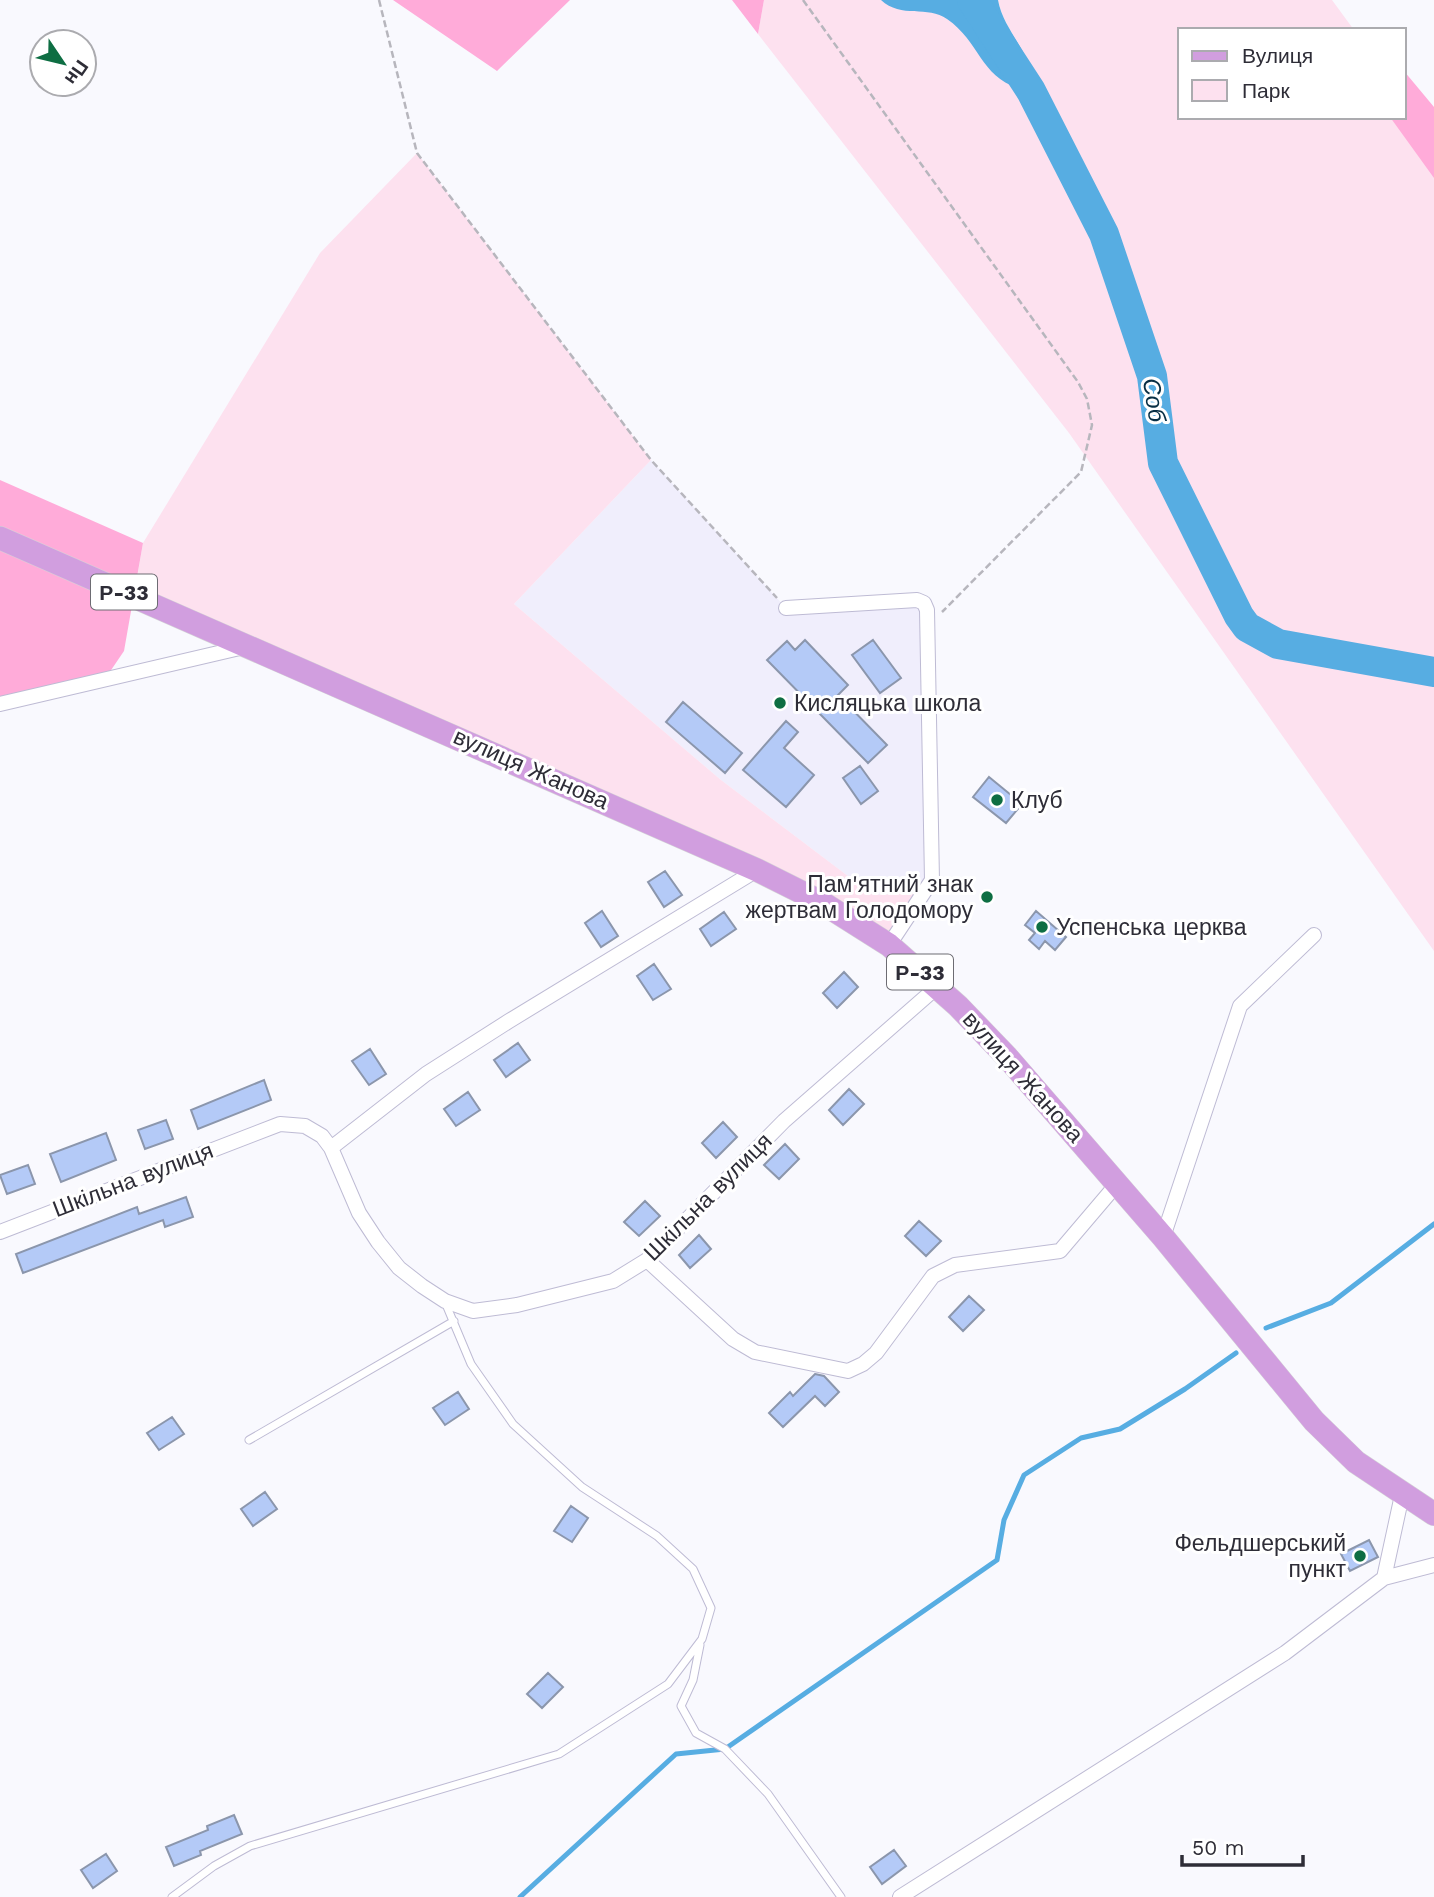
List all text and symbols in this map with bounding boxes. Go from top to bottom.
north arrow [28,28,98,98]
legend [1178,28,1406,119]
text: Вулиця [1242,43,1313,68]
text: Пн [60,56,93,89]
text: Парк [1242,78,1290,103]
water label: Соб [1137,376,1172,425]
road number: Р-33 [91,574,157,610]
place label: Кисляцька школа [794,690,981,717]
marker: Кисляцька школа [772,695,788,711]
street label: вулиця Жанова [449,723,613,815]
place label: Клуб [1011,787,1063,814]
marker: Клуб [989,792,1005,808]
place label: Пам'ятний знак жертвам Голодомору [746,871,974,924]
marker: Пам'ятний знак жертвам Голодомору [979,889,995,905]
place label: Успенська церква [1056,914,1247,941]
marker: Успенська церква [1034,919,1050,935]
road number: Р-33 [887,954,953,990]
street label: вулиця Жанова [957,1006,1089,1148]
street label: Шкільна вулиця [638,1127,778,1267]
street label: Шкільна вулиця [49,1137,217,1223]
place label: Фельдшерський пункт [1174,1530,1346,1583]
marker: Фельдшерський пункт [1352,1548,1368,1564]
scale bar [1182,1824,1303,1868]
text: 50 m [1192,1835,1244,1860]

